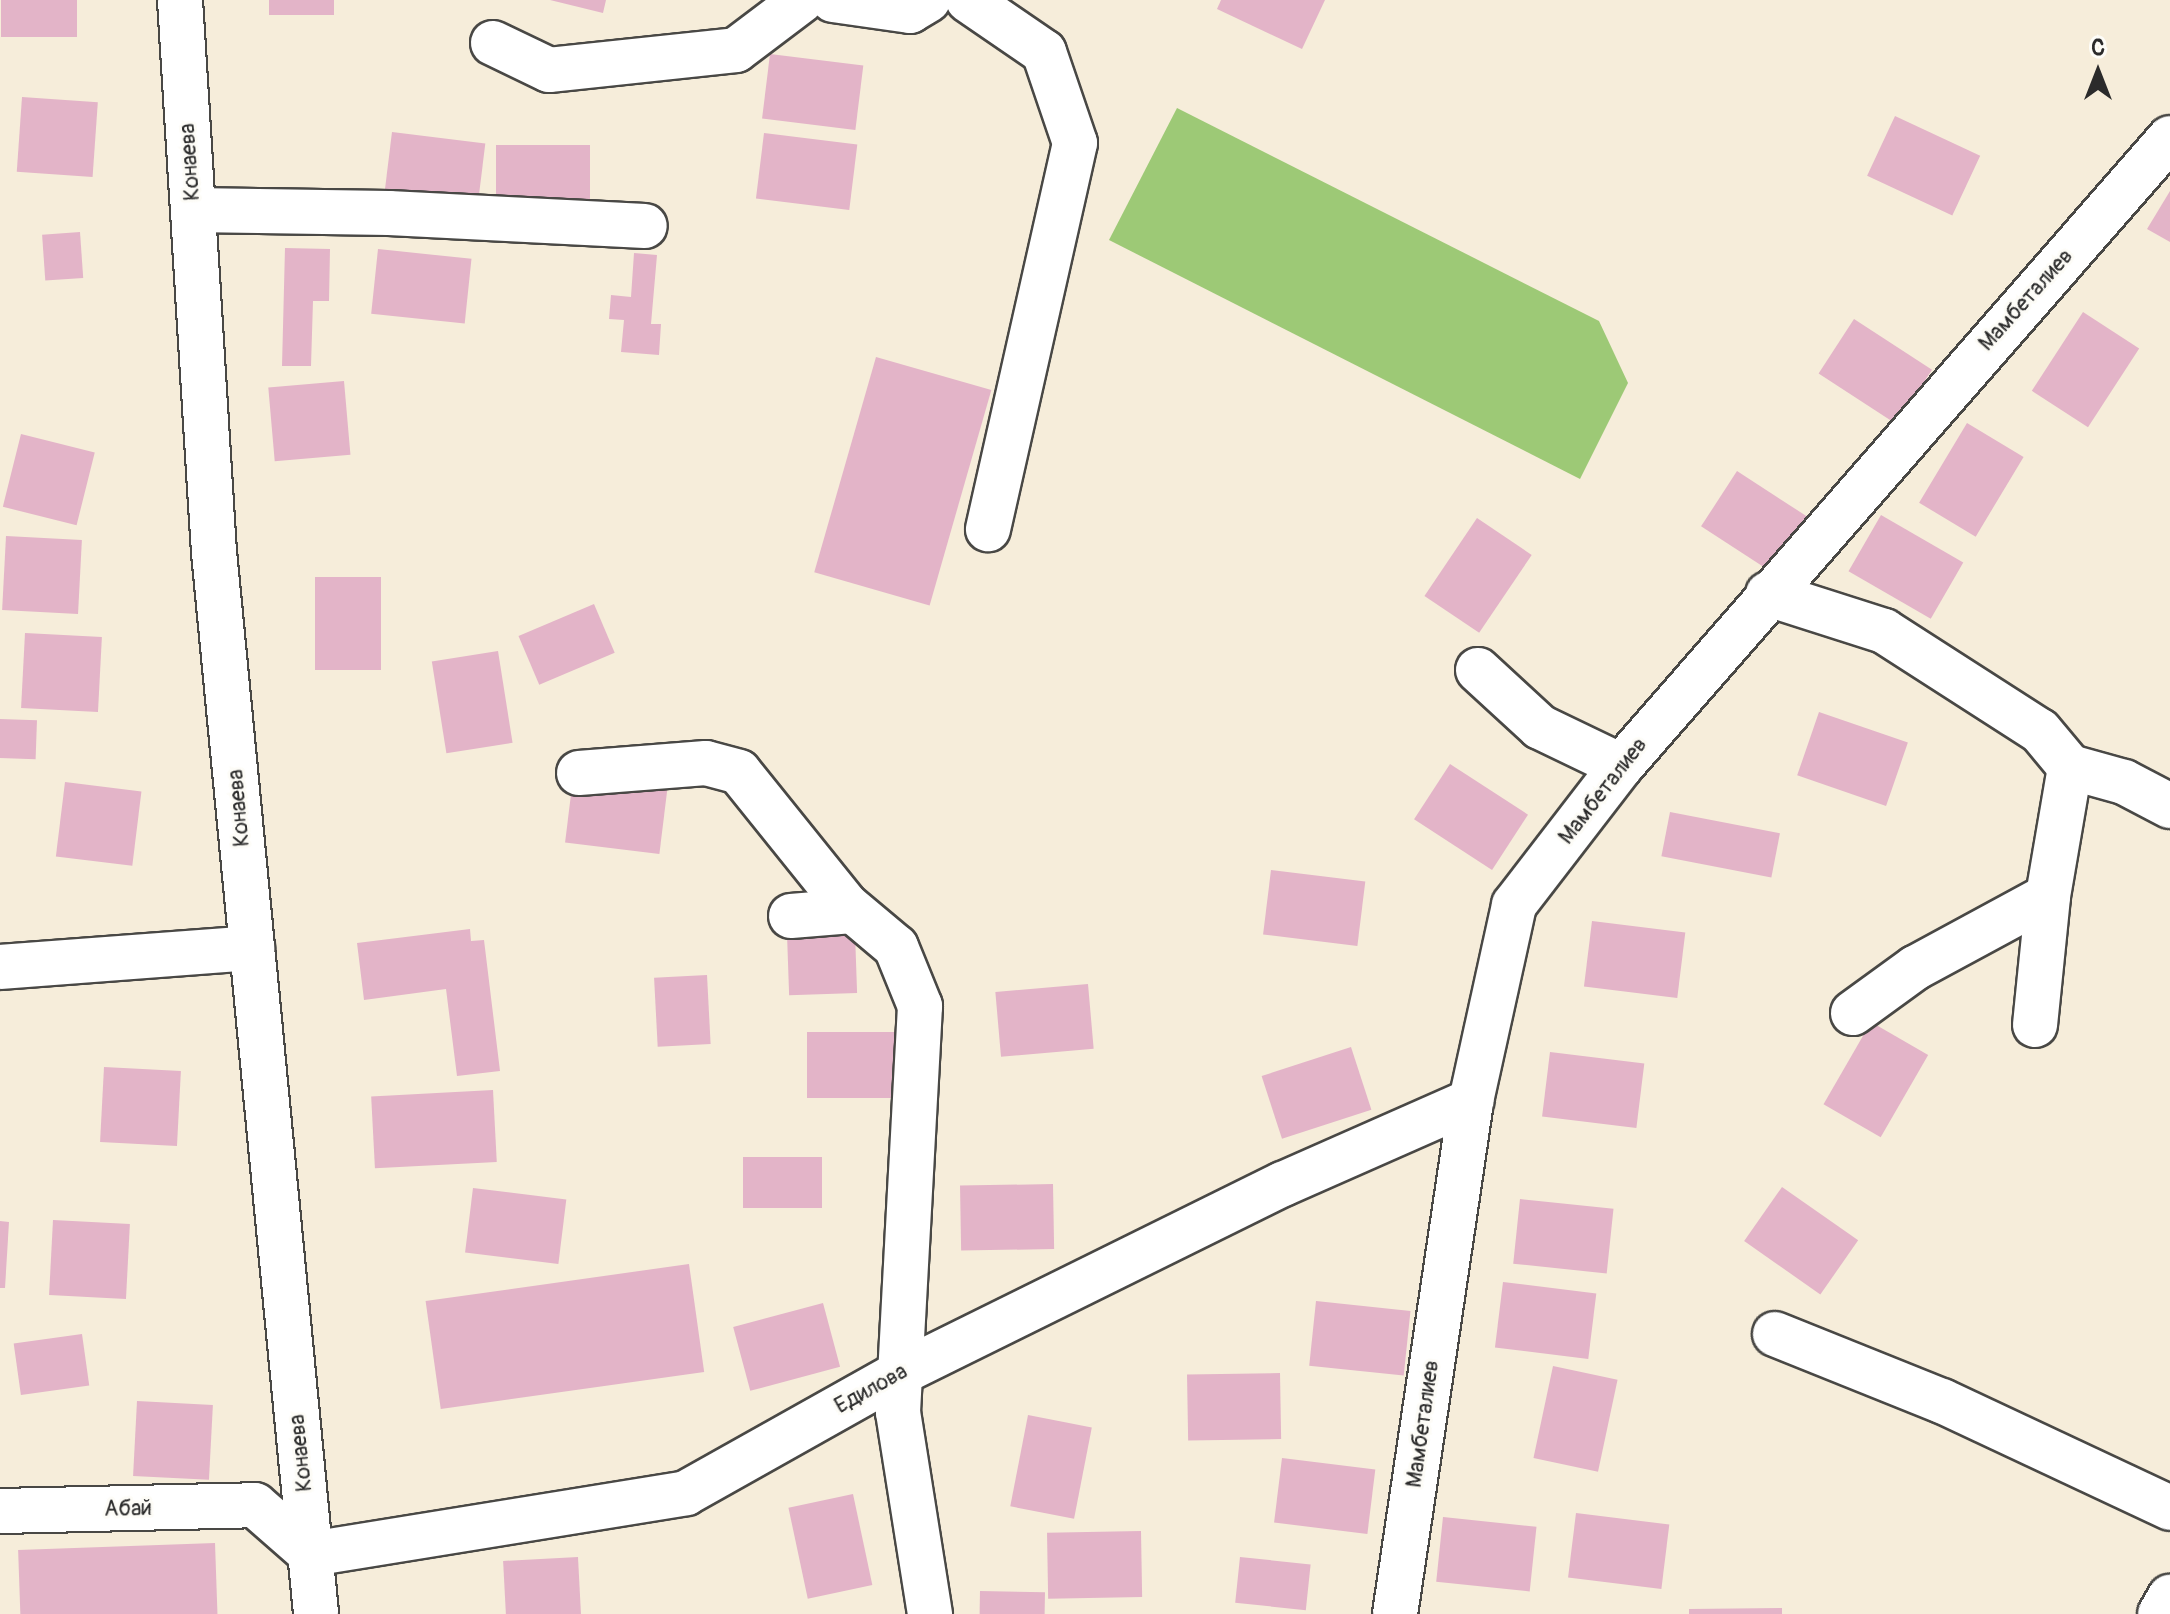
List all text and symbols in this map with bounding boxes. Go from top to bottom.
north arrow [2058,32,2138,112]
text: С [2091,34,2105,62]
street label: Конаева [174,122,206,202]
street label: Мамбеталиев [1973,243,2079,357]
street label: Мамбеталиев [1553,732,1653,850]
street label: Конаева [222,768,256,848]
street label: Едилова [830,1358,912,1420]
street label: Мамбеталиев [1401,1359,1445,1489]
street label: Конаева [284,1413,318,1493]
street label: Абай [104,1495,152,1523]

